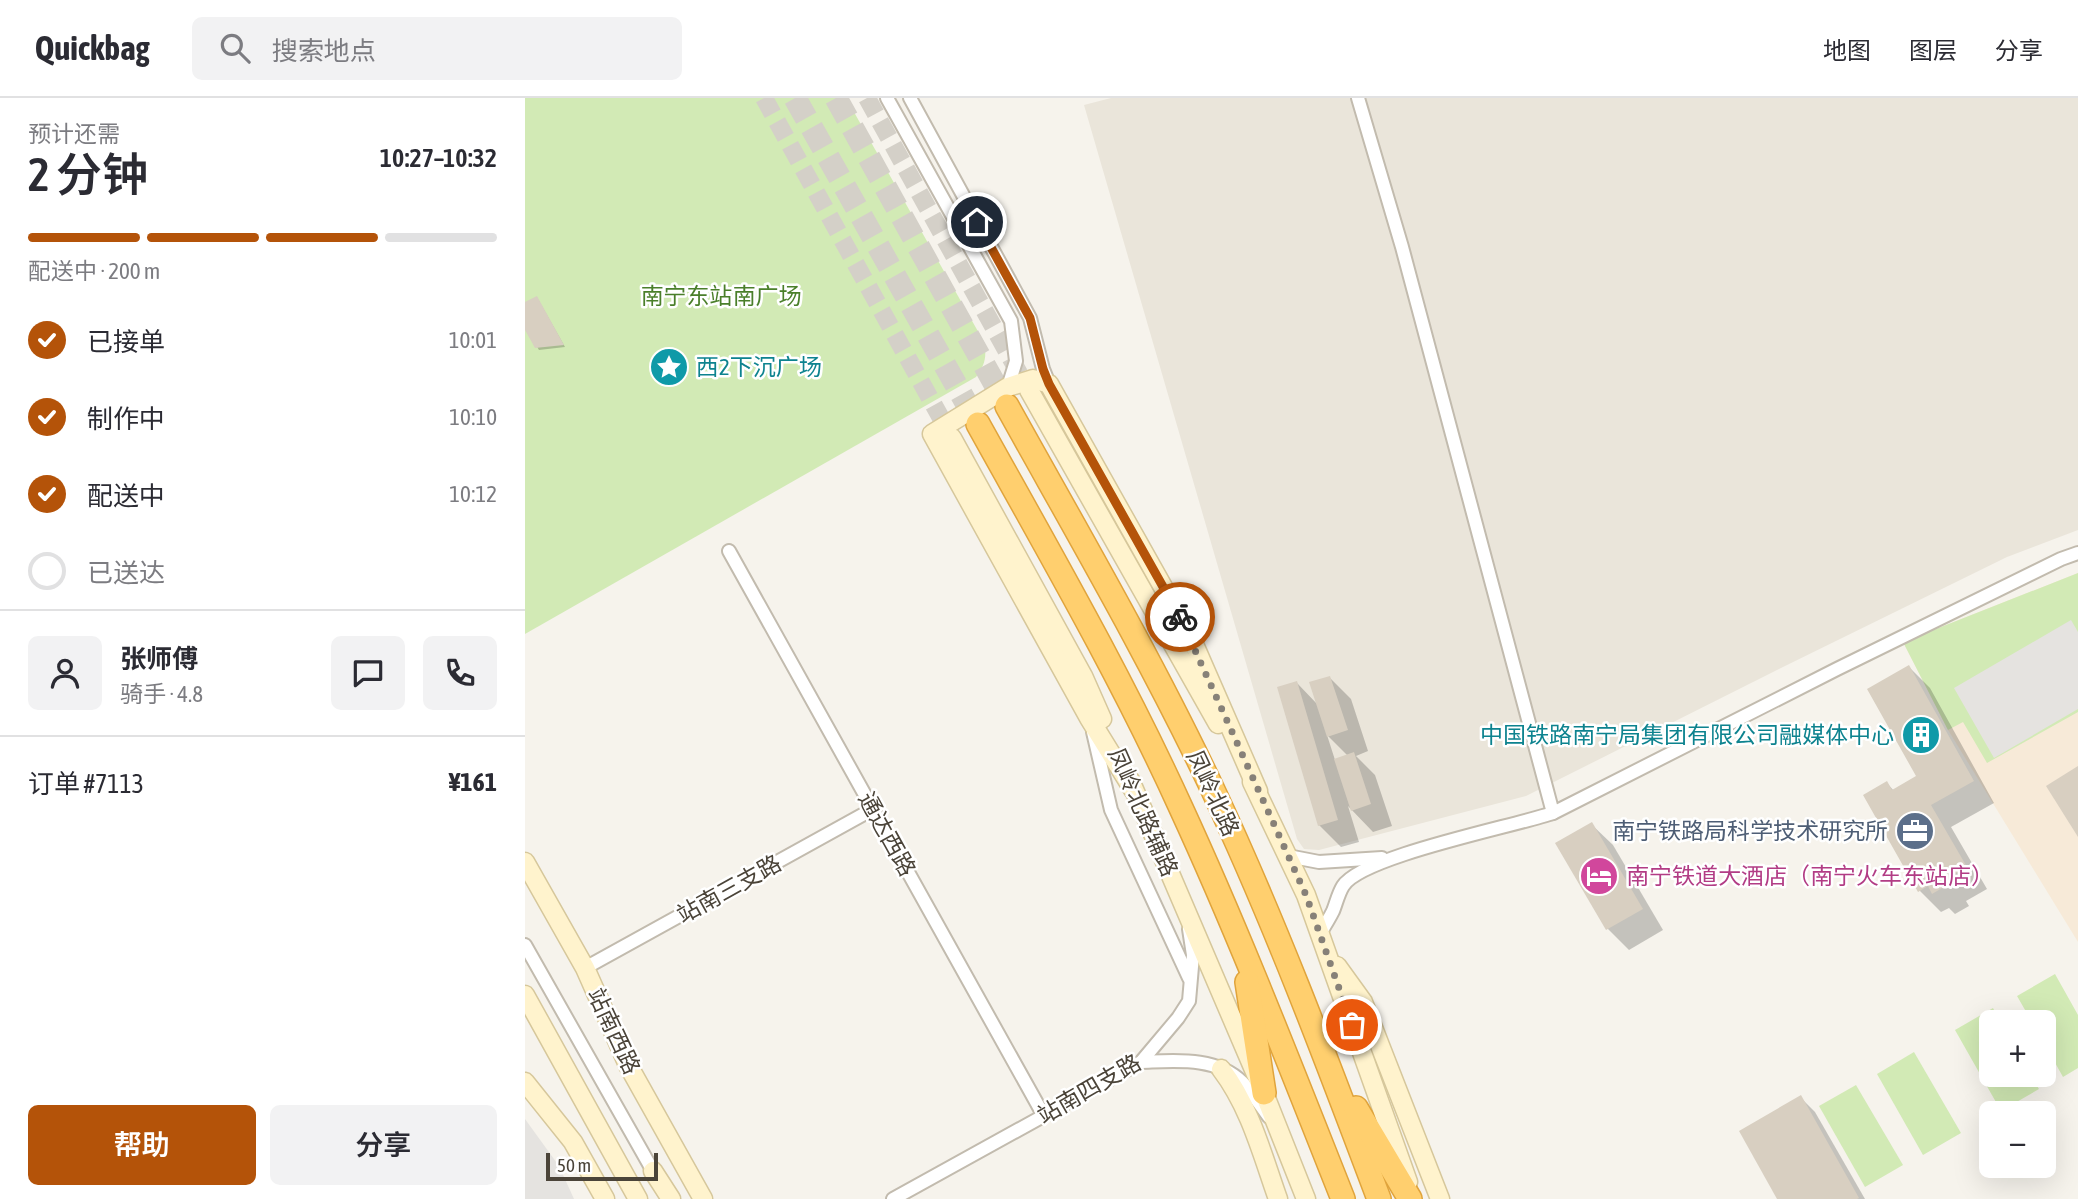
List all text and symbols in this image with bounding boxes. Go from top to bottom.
search box [192,17,682,80]
text: Quickbag [35,29,150,67]
icon: search [216,29,254,67]
text: 搜索地点 [272,36,376,66]
text: 地图 [1823,37,1871,64]
text: 图层 [1909,37,1957,64]
text: 分享 [1995,37,2043,64]
text: 预计还需 [28,121,120,147]
text: 10:27–10:32 [380,143,497,173]
text: 2 分钟 [28,148,148,201]
pin [947,192,1007,252]
icon: home [958,203,996,241]
text: 配送中 · 200 m [28,258,160,284]
park label: 南宁东站南广场 [641,283,802,309]
icon: check [28,321,66,359]
text: 已接单 [87,327,165,357]
text: 10:01 [449,327,497,353]
place icon: 西2下沉广场 [648,346,690,388]
place label: 西2下沉广场 [696,354,822,380]
icon: check [28,398,66,436]
text: 制作中 [87,404,165,434]
text: 10:10 [449,404,497,430]
icon: check [28,475,66,513]
text: 配送中 [87,481,165,511]
text: 10:12 [449,481,497,507]
text: 已送达 [87,558,165,588]
courier [1145,582,1215,652]
icon: bike [1161,598,1199,636]
button: person [28,636,102,710]
button: chat [331,636,405,710]
button: phone [423,636,497,710]
text: 张师傅 [120,644,198,674]
text: 骑手 · 4.8 [120,681,203,707]
building icon: 中国铁路南宁局集团有限公司融媒体中心 [1900,714,1942,756]
place label: 中国铁路南宁局集团有限公司融媒体中心 [1480,722,1894,748]
street label: 凤岭北路辅路 [1103,744,1183,880]
street label: 凤岭北路 [1182,746,1244,840]
text: ¥161 [449,767,497,797]
text: 订单 #7113 [28,769,144,799]
street label: 通达西路 [853,787,921,881]
office icon: 南宁铁路局科学技术研究所 [1894,810,1936,852]
place label: 南宁铁路局科学技术研究所 [1612,818,1888,844]
street label: 站南三支路 [672,850,786,928]
hotel icon: 南宁铁道大酒店（南宁火车东站店） [1578,855,1620,897]
place label: 南宁铁道大酒店（南宁火车东站店） [1626,863,1994,889]
street label: 站南西路 [583,984,645,1078]
pin [1322,995,1382,1055]
icon: bag [1333,1006,1371,1044]
map controls [1979,1010,2056,1178]
button: + [1979,1010,2056,1087]
street label: 站南四支路 [1033,1049,1145,1129]
button: − [1979,1101,2056,1178]
button: 帮助 [28,1105,256,1185]
button: 分享 [270,1105,497,1185]
scale bar [546,1150,658,1182]
text: 50 m [557,1154,591,1176]

